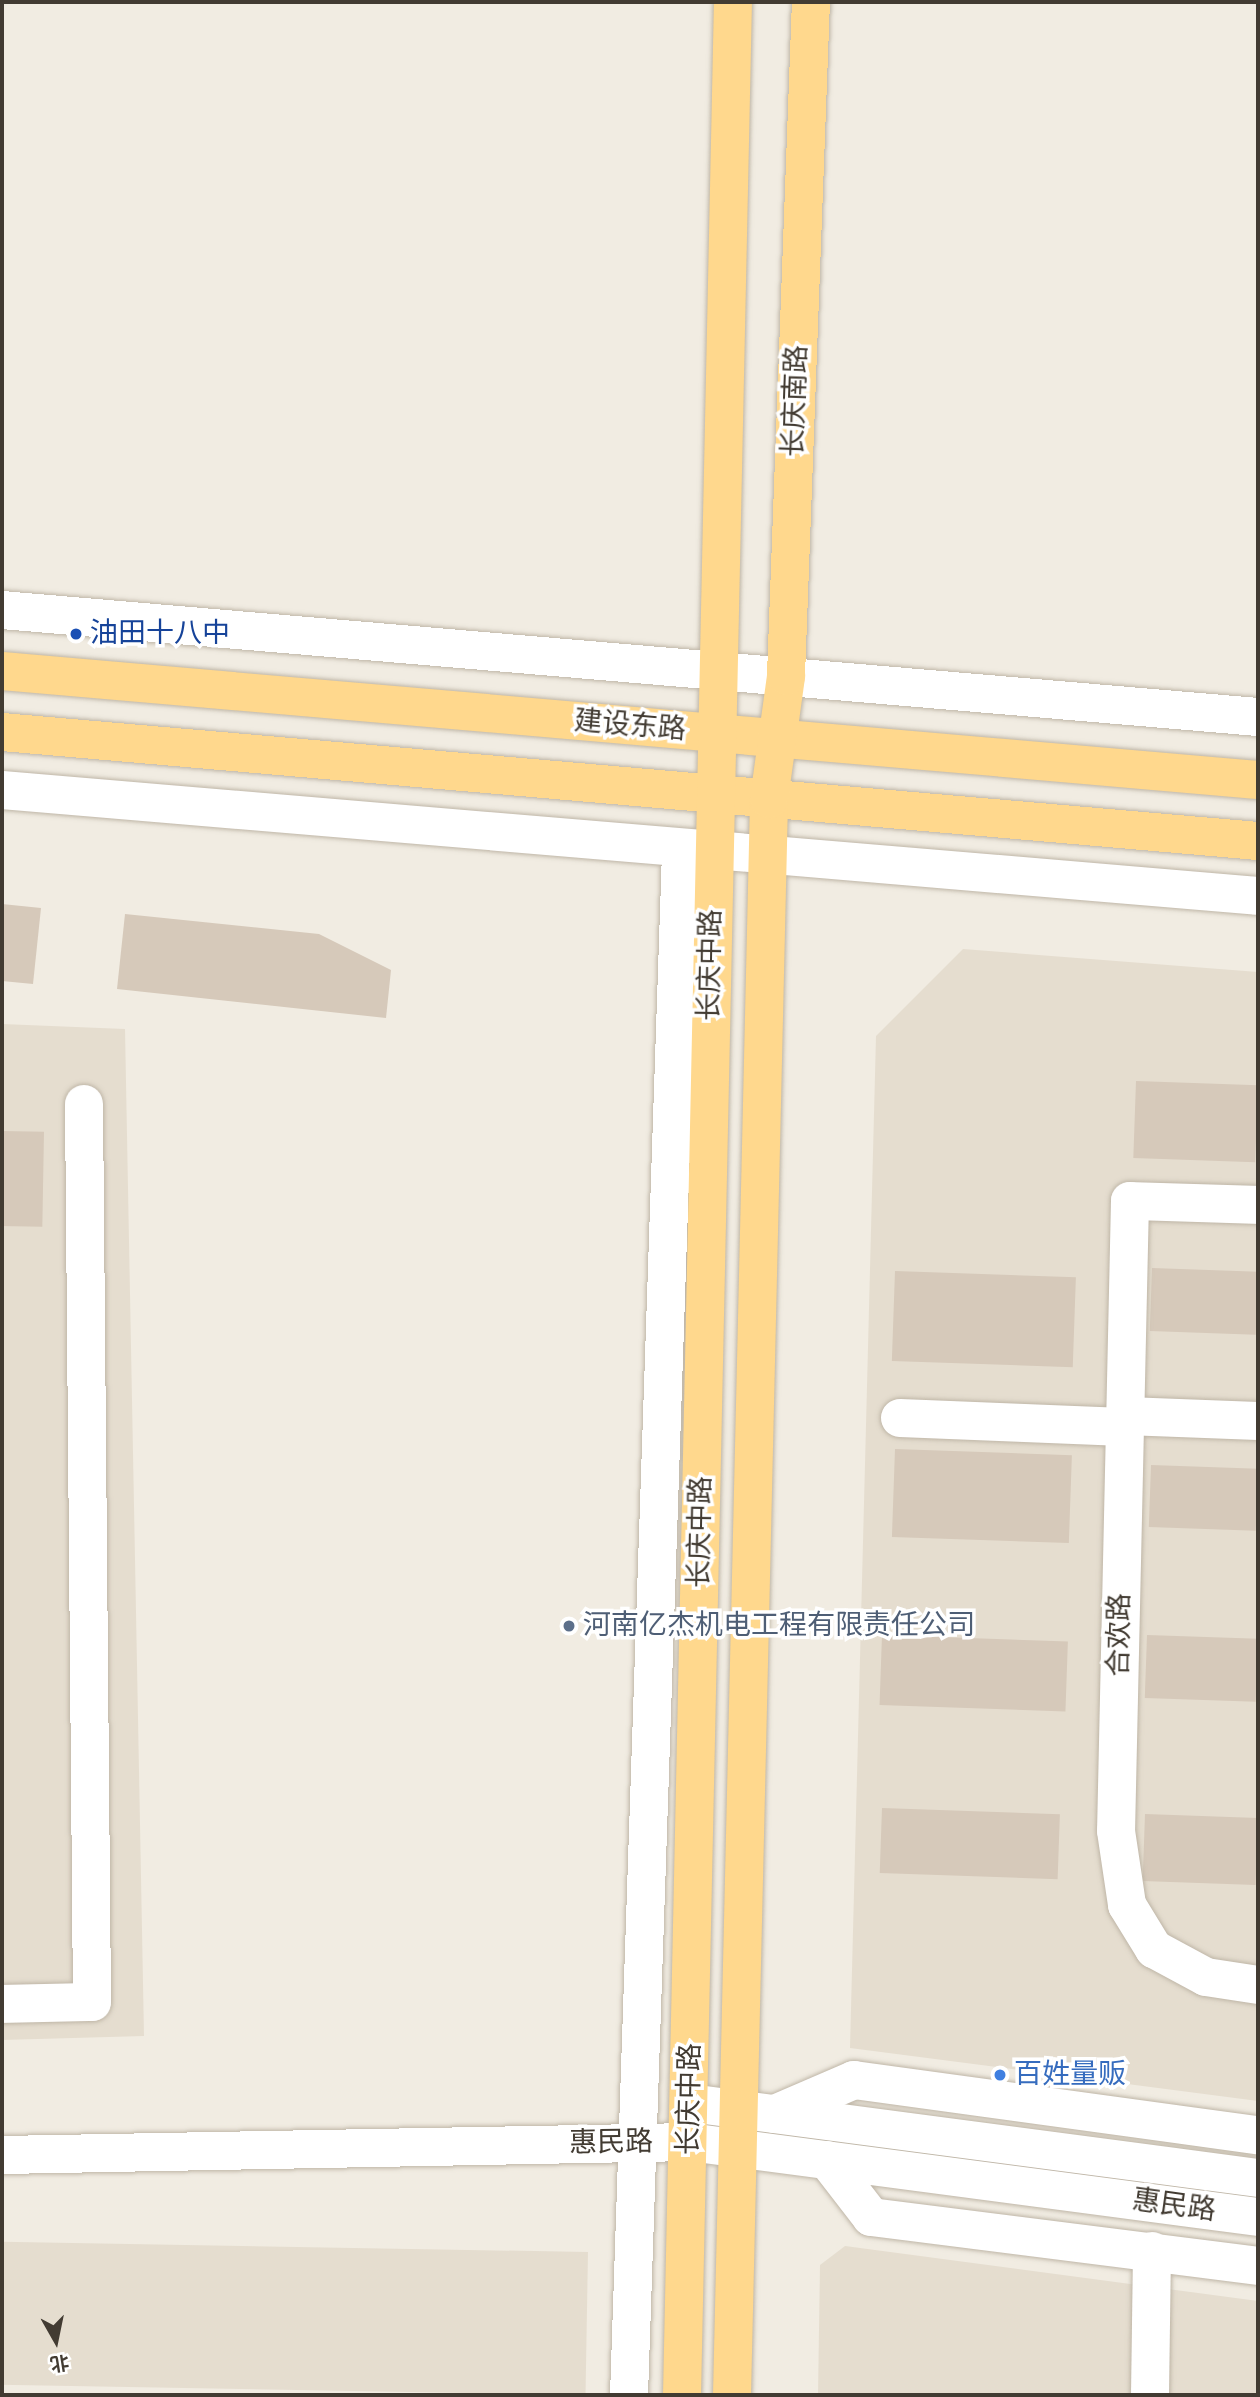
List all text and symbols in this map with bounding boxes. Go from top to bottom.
street label: 长庆南路 [777,344,815,458]
place label: 油田十八中 [90,617,230,651]
marker: 油田十八中 [68,626,84,642]
street label: 建设东路 [573,704,687,748]
street label: 长庆中路 [693,909,729,1021]
street label: 长庆中路 [683,1476,719,1588]
street label: 合欢路 [1102,1593,1138,1677]
place label: 河南亿杰机电工程有限责任公司 [583,1609,975,1643]
marker: 河南亿杰机电工程有限责任公司 [561,1618,577,1634]
street label: 长庆中路 [672,2043,708,2155]
place label: 百姓量贩 [1014,2058,1126,2092]
marker: 百姓量贩 [992,2067,1008,2083]
street label: 惠民路 [569,2125,653,2161]
street label: 惠民路 [1130,2184,1218,2228]
north arrow [21,2306,91,2376]
text: 北 [48,2351,70,2373]

